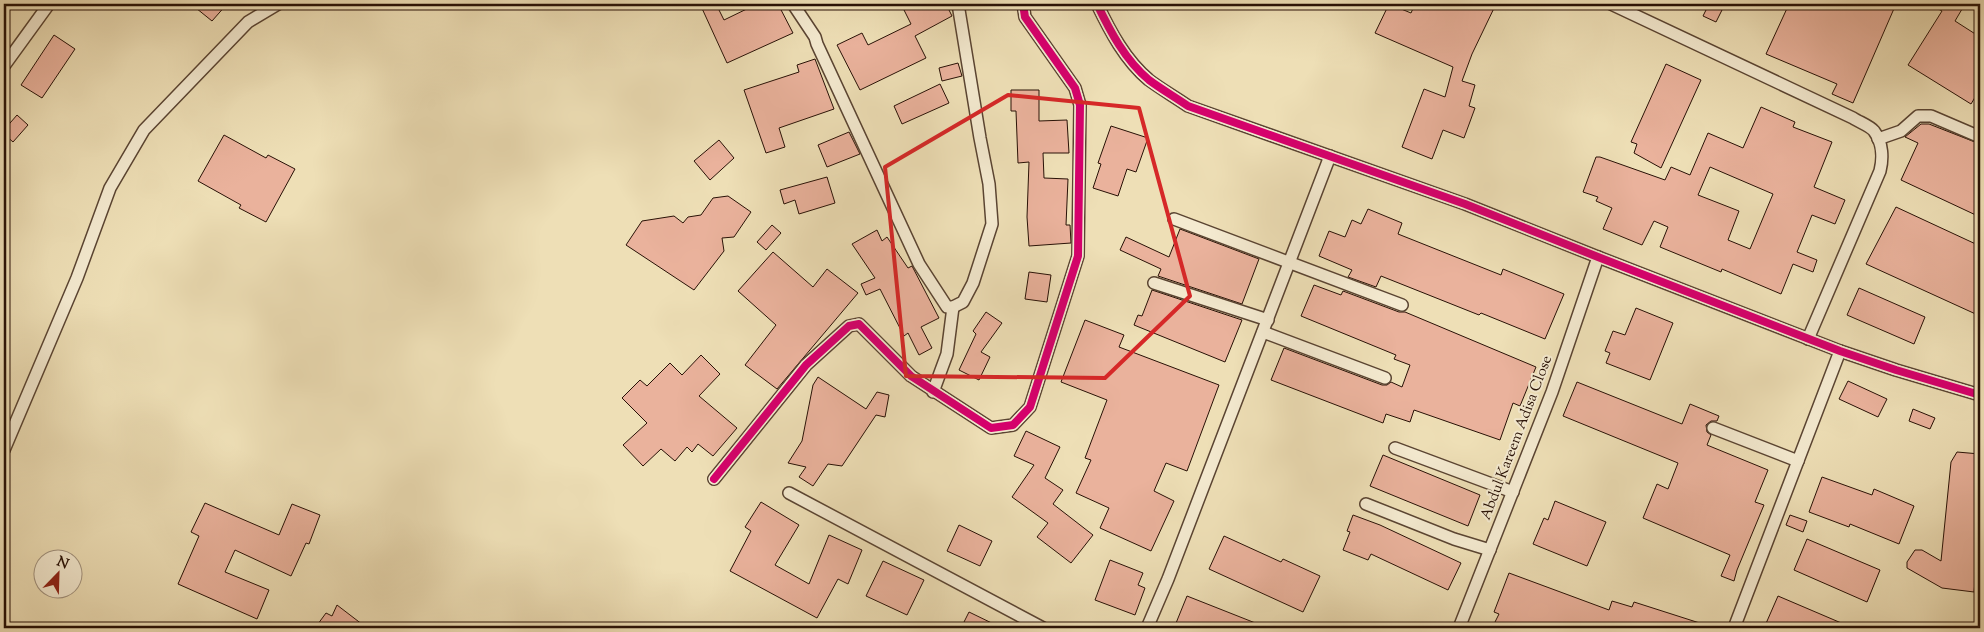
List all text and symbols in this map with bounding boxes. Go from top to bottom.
street label: Abdul Kareem Adisa Close [1476,353,1558,523]
north arrow [32,550,82,600]
text: N [53,552,71,575]

